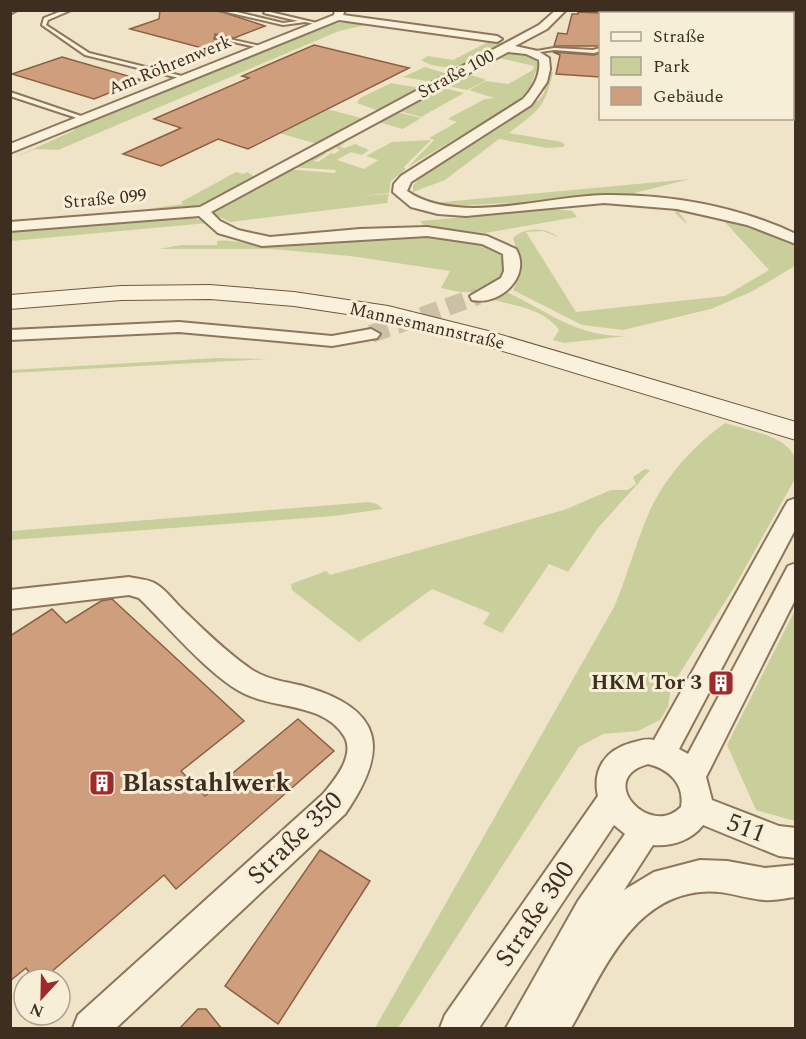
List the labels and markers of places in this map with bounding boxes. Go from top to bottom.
place label: HKM Tor 3 [591,667,702,699]
building icon: HKM Tor 3 [706,668,736,698]
place label: Blasstahlwerk [122,763,291,803]
building icon: Blasstahlwerk [87,768,117,798]

